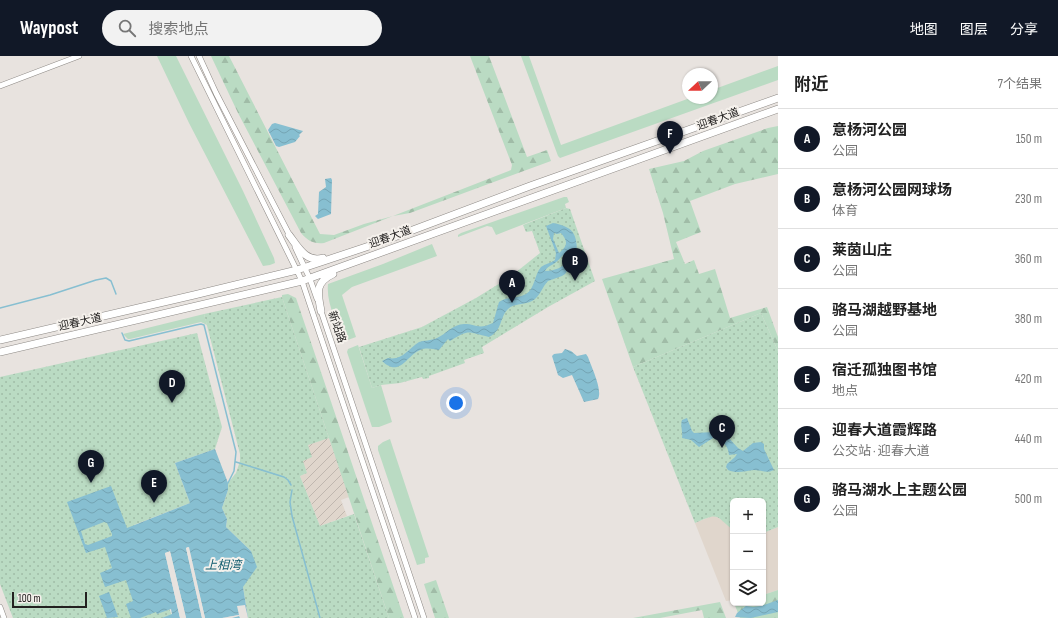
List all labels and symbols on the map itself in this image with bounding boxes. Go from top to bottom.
north arrow [682,68,718,104]
street label: 迎春大道 [695,105,741,133]
pin: F [657,121,683,154]
street label: 迎春大道 [367,223,413,251]
pin: B [562,248,588,281]
pin: A [499,270,525,303]
street label: 新站路 [325,309,349,345]
street label: 迎春大道 [57,311,103,333]
pin: D [159,370,185,403]
your location [446,393,466,413]
pin: C [709,415,735,448]
pin: G [78,450,104,483]
pin: E [141,470,167,503]
water label: 上相湾 [205,558,243,573]
scale bar [12,590,87,609]

